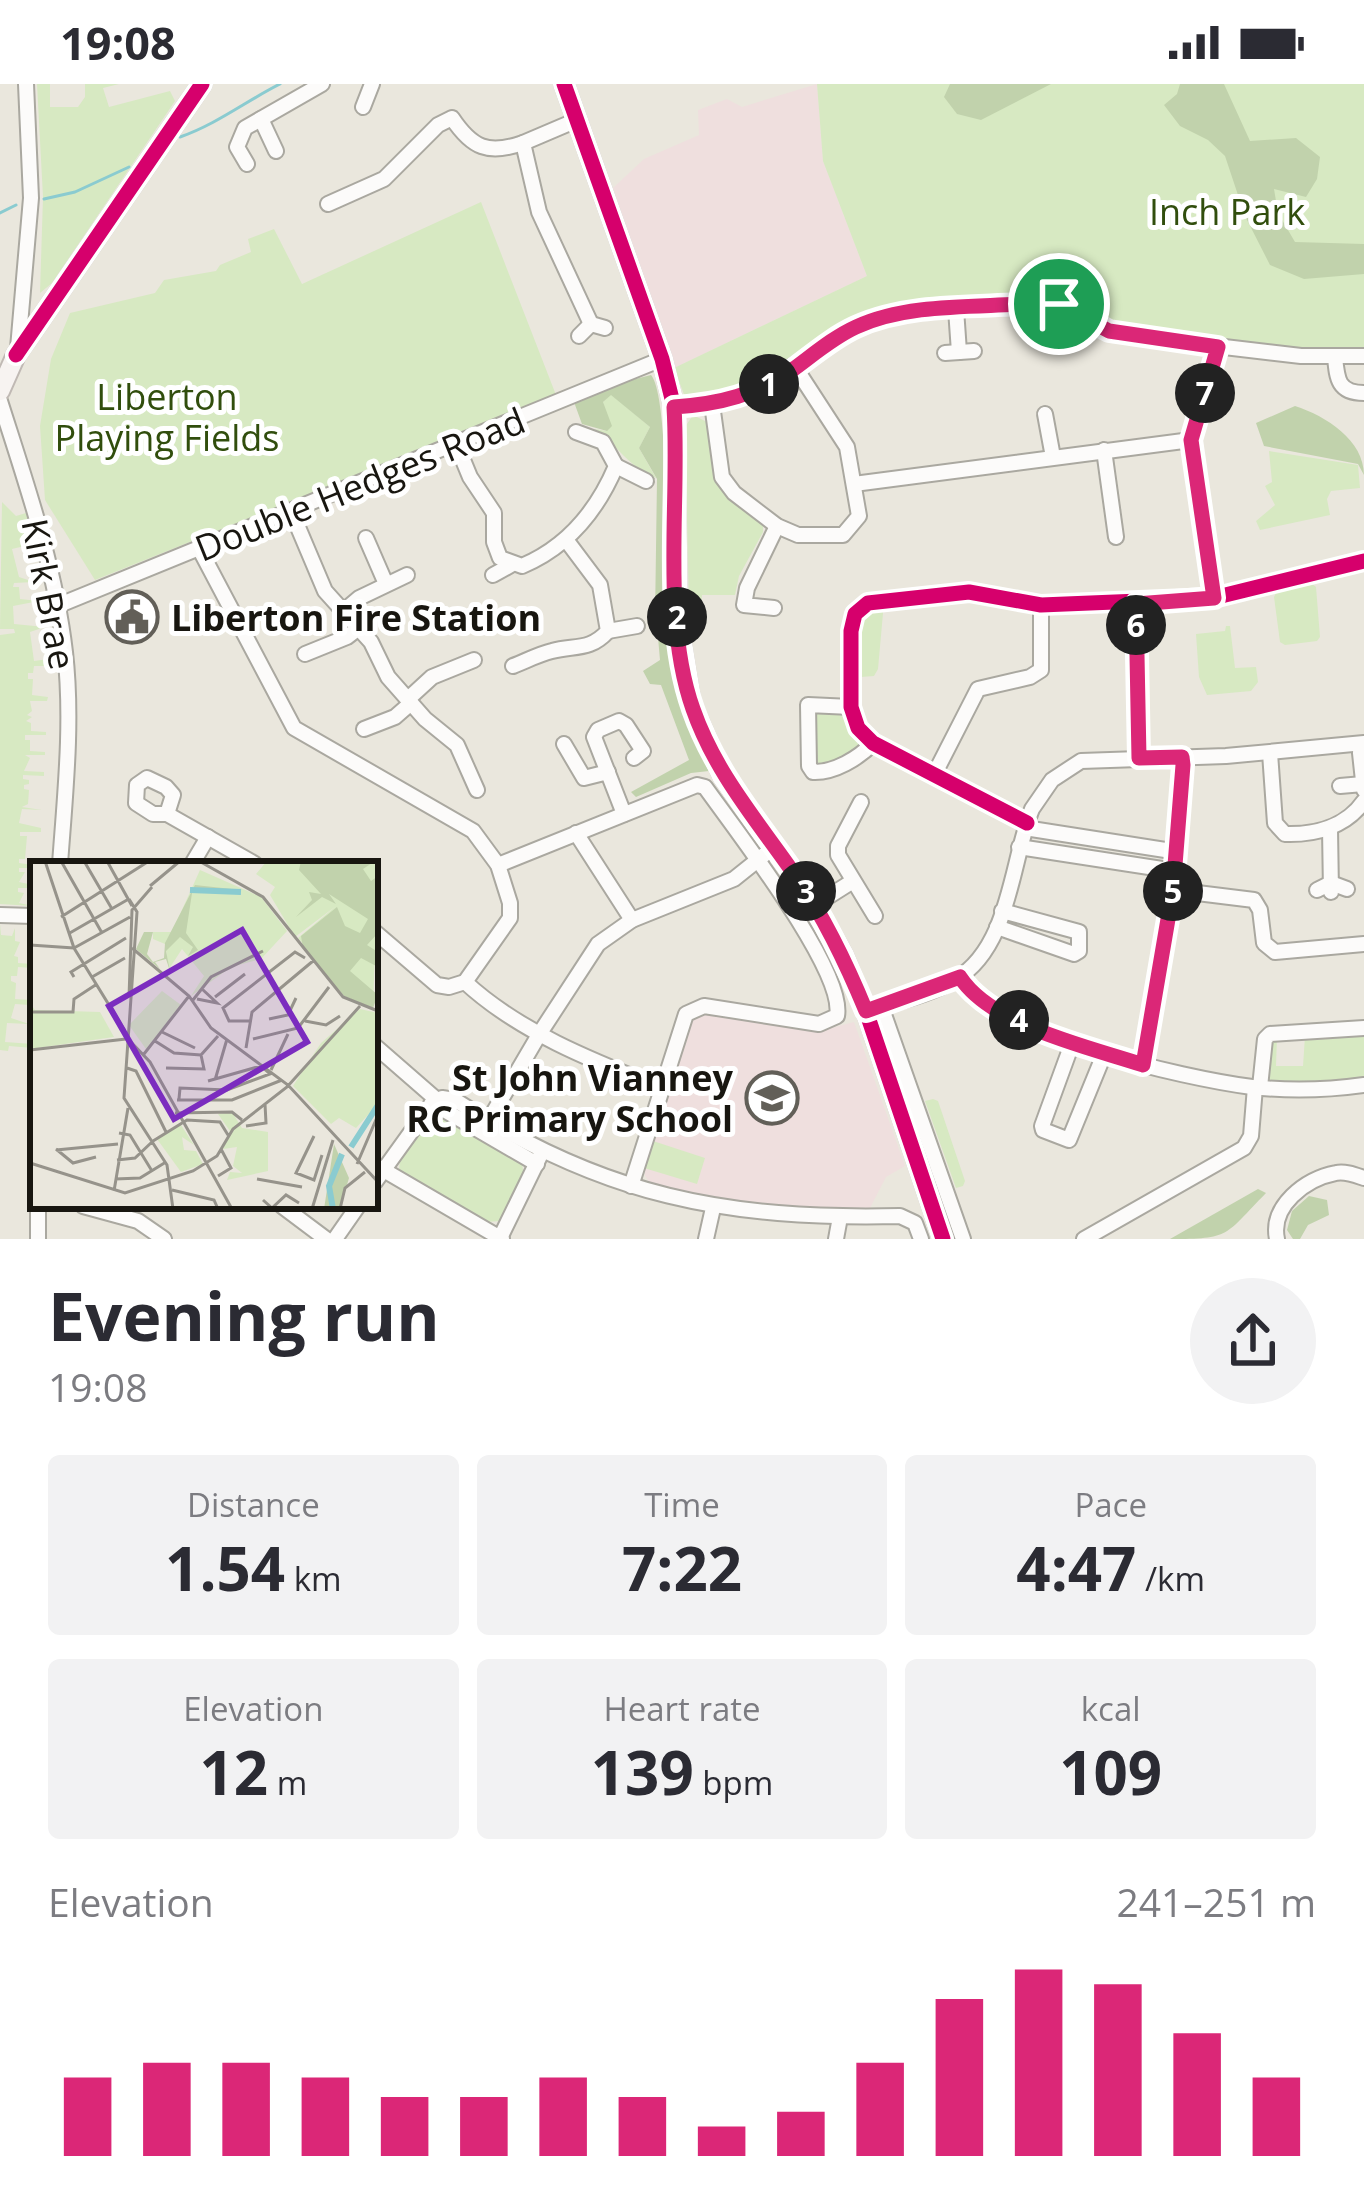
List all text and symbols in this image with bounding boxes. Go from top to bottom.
text: 19:08 [60,12,176,73]
park label: Inch Park [1149,187,1305,236]
pin [1008,253,1110,355]
icon: arrive [1026,271,1092,337]
pin: 1 [739,354,799,414]
text: 1 [760,361,778,406]
pin: 7 [1175,363,1235,423]
text: 7 [1196,370,1214,415]
park label: Liberton Playing Fields [55,372,280,462]
street label: Double Hedges Road [188,395,532,573]
street label: Kirk Brae [10,515,88,673]
pin: 2 [647,587,707,647]
public building icon: Liberton Fire Station [104,589,160,645]
place label: Liberton Fire Station [171,593,541,642]
text: 2 [668,594,686,639]
pin: 6 [1106,595,1166,655]
text: 6 [1127,602,1145,647]
inset map [30,861,378,1209]
pin: 3 [776,861,836,921]
pin: 5 [1143,861,1203,921]
text: 3 [797,868,815,913]
text: 5 [1164,868,1182,913]
pin: 4 [989,990,1049,1050]
text: 4 [1010,997,1028,1042]
place label: St John Vianney RC Primary School [406,1053,734,1143]
school or university icon: St John Vianney RC Primary School [744,1070,800,1126]
text: Evening run [48,1270,440,1360]
button: share [1190,1278,1316,1404]
text: 19:08 [48,1360,147,1413]
text: Distance [187,1482,320,1527]
text: Time [644,1482,720,1527]
text: Pace [1074,1482,1147,1527]
text: 1.54 [165,1527,285,1609]
text: 7:22 [622,1527,742,1609]
text: 4:47 [1016,1527,1136,1609]
text: km [285,1556,342,1601]
text: /km [1136,1556,1205,1601]
text: Elevation [183,1686,323,1731]
text: Heart rate [603,1686,761,1731]
text: kcal [1081,1686,1141,1731]
text: 12 [199,1731,268,1813]
text: 139 [591,1731,694,1813]
text: 109 [1059,1731,1162,1813]
text: m [268,1760,307,1805]
text: bpm [694,1760,773,1805]
text: Elevation [48,1875,214,1928]
text: 241–251 m [1116,1875,1316,1928]

